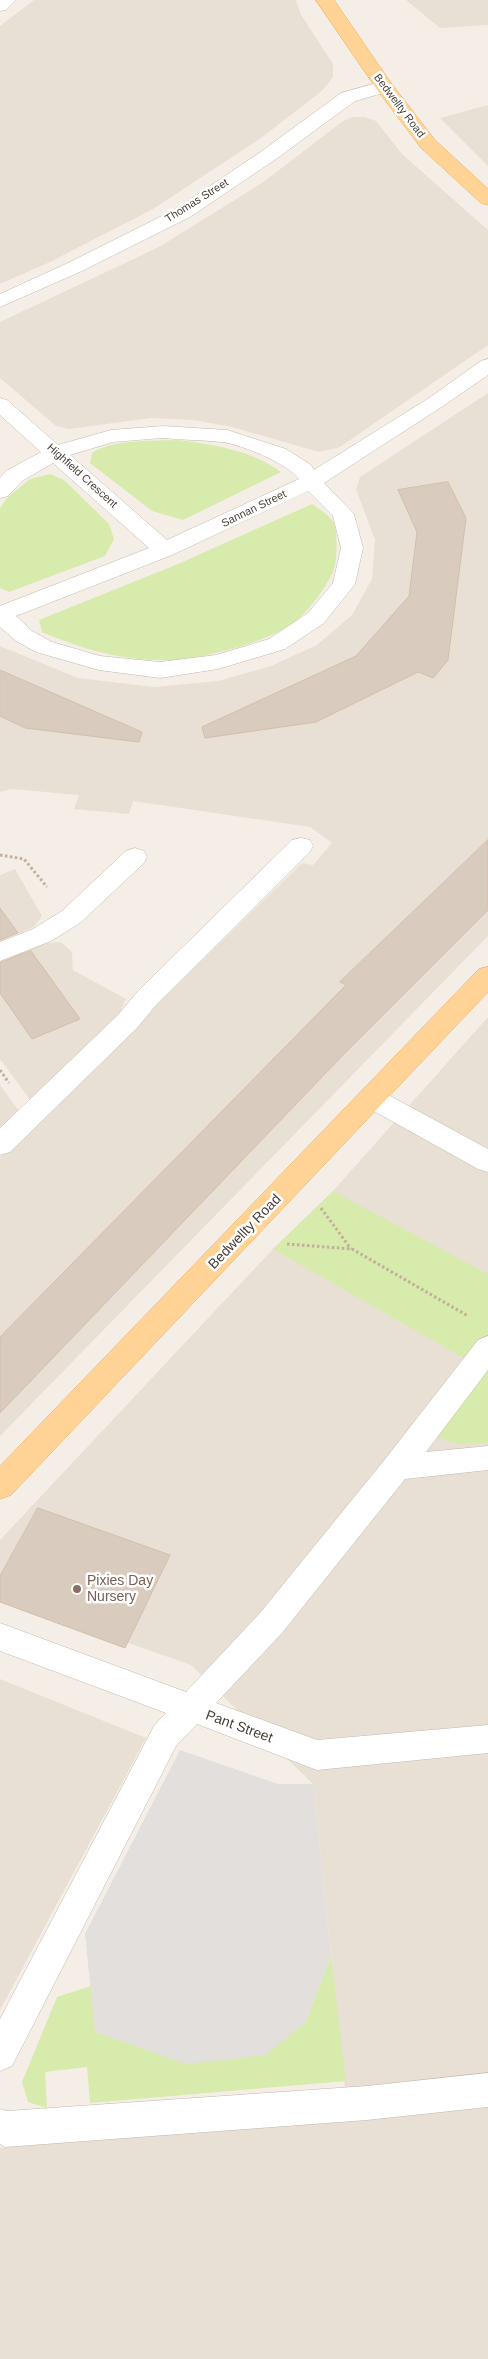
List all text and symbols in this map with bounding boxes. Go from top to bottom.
street label: Bedwellty Road [371,72,427,140]
street label: Thomas Street [163,176,231,226]
street label: Highfield Crescent [44,441,120,511]
street label: Sannan Street [220,488,288,530]
street label: Bedwellty Road [205,1191,285,1273]
place label: Pixies Day Nursery [87,1573,153,1605]
marker: Pixies Day Nursery [71,1583,83,1595]
street label: Pant Street [203,1707,275,1747]

